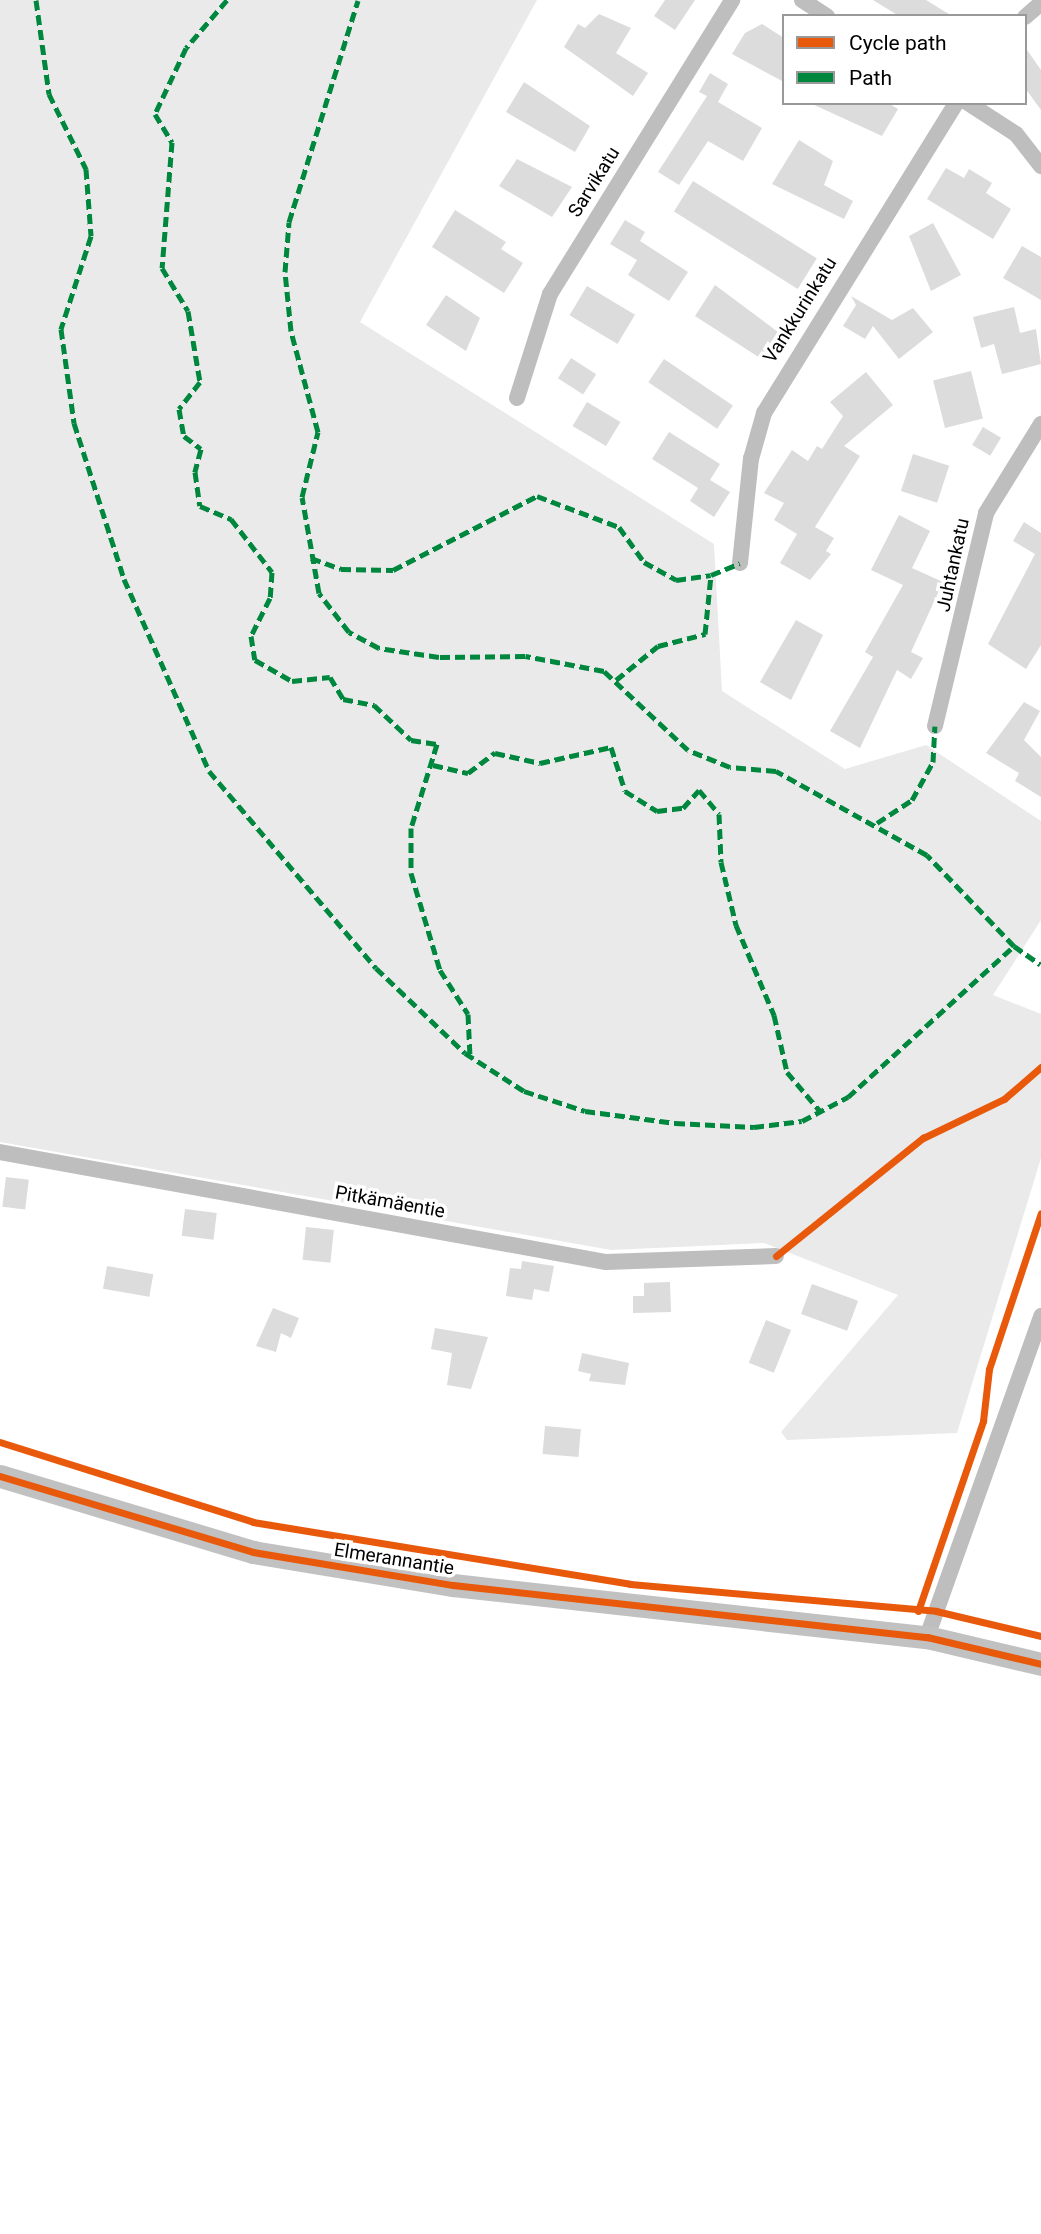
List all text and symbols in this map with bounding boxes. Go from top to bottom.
legend [782,14,1027,105]
text: Cycle path [849,31,947,55]
text: Path [849,66,892,90]
street label: Sarvikatu [563,143,625,221]
street label: Vankkurinkatu [758,253,842,367]
street label: Juhtankatu [932,516,974,614]
street label: Pitkämäentie [333,1181,447,1223]
street label: Elmerannantie [332,1538,456,1580]

